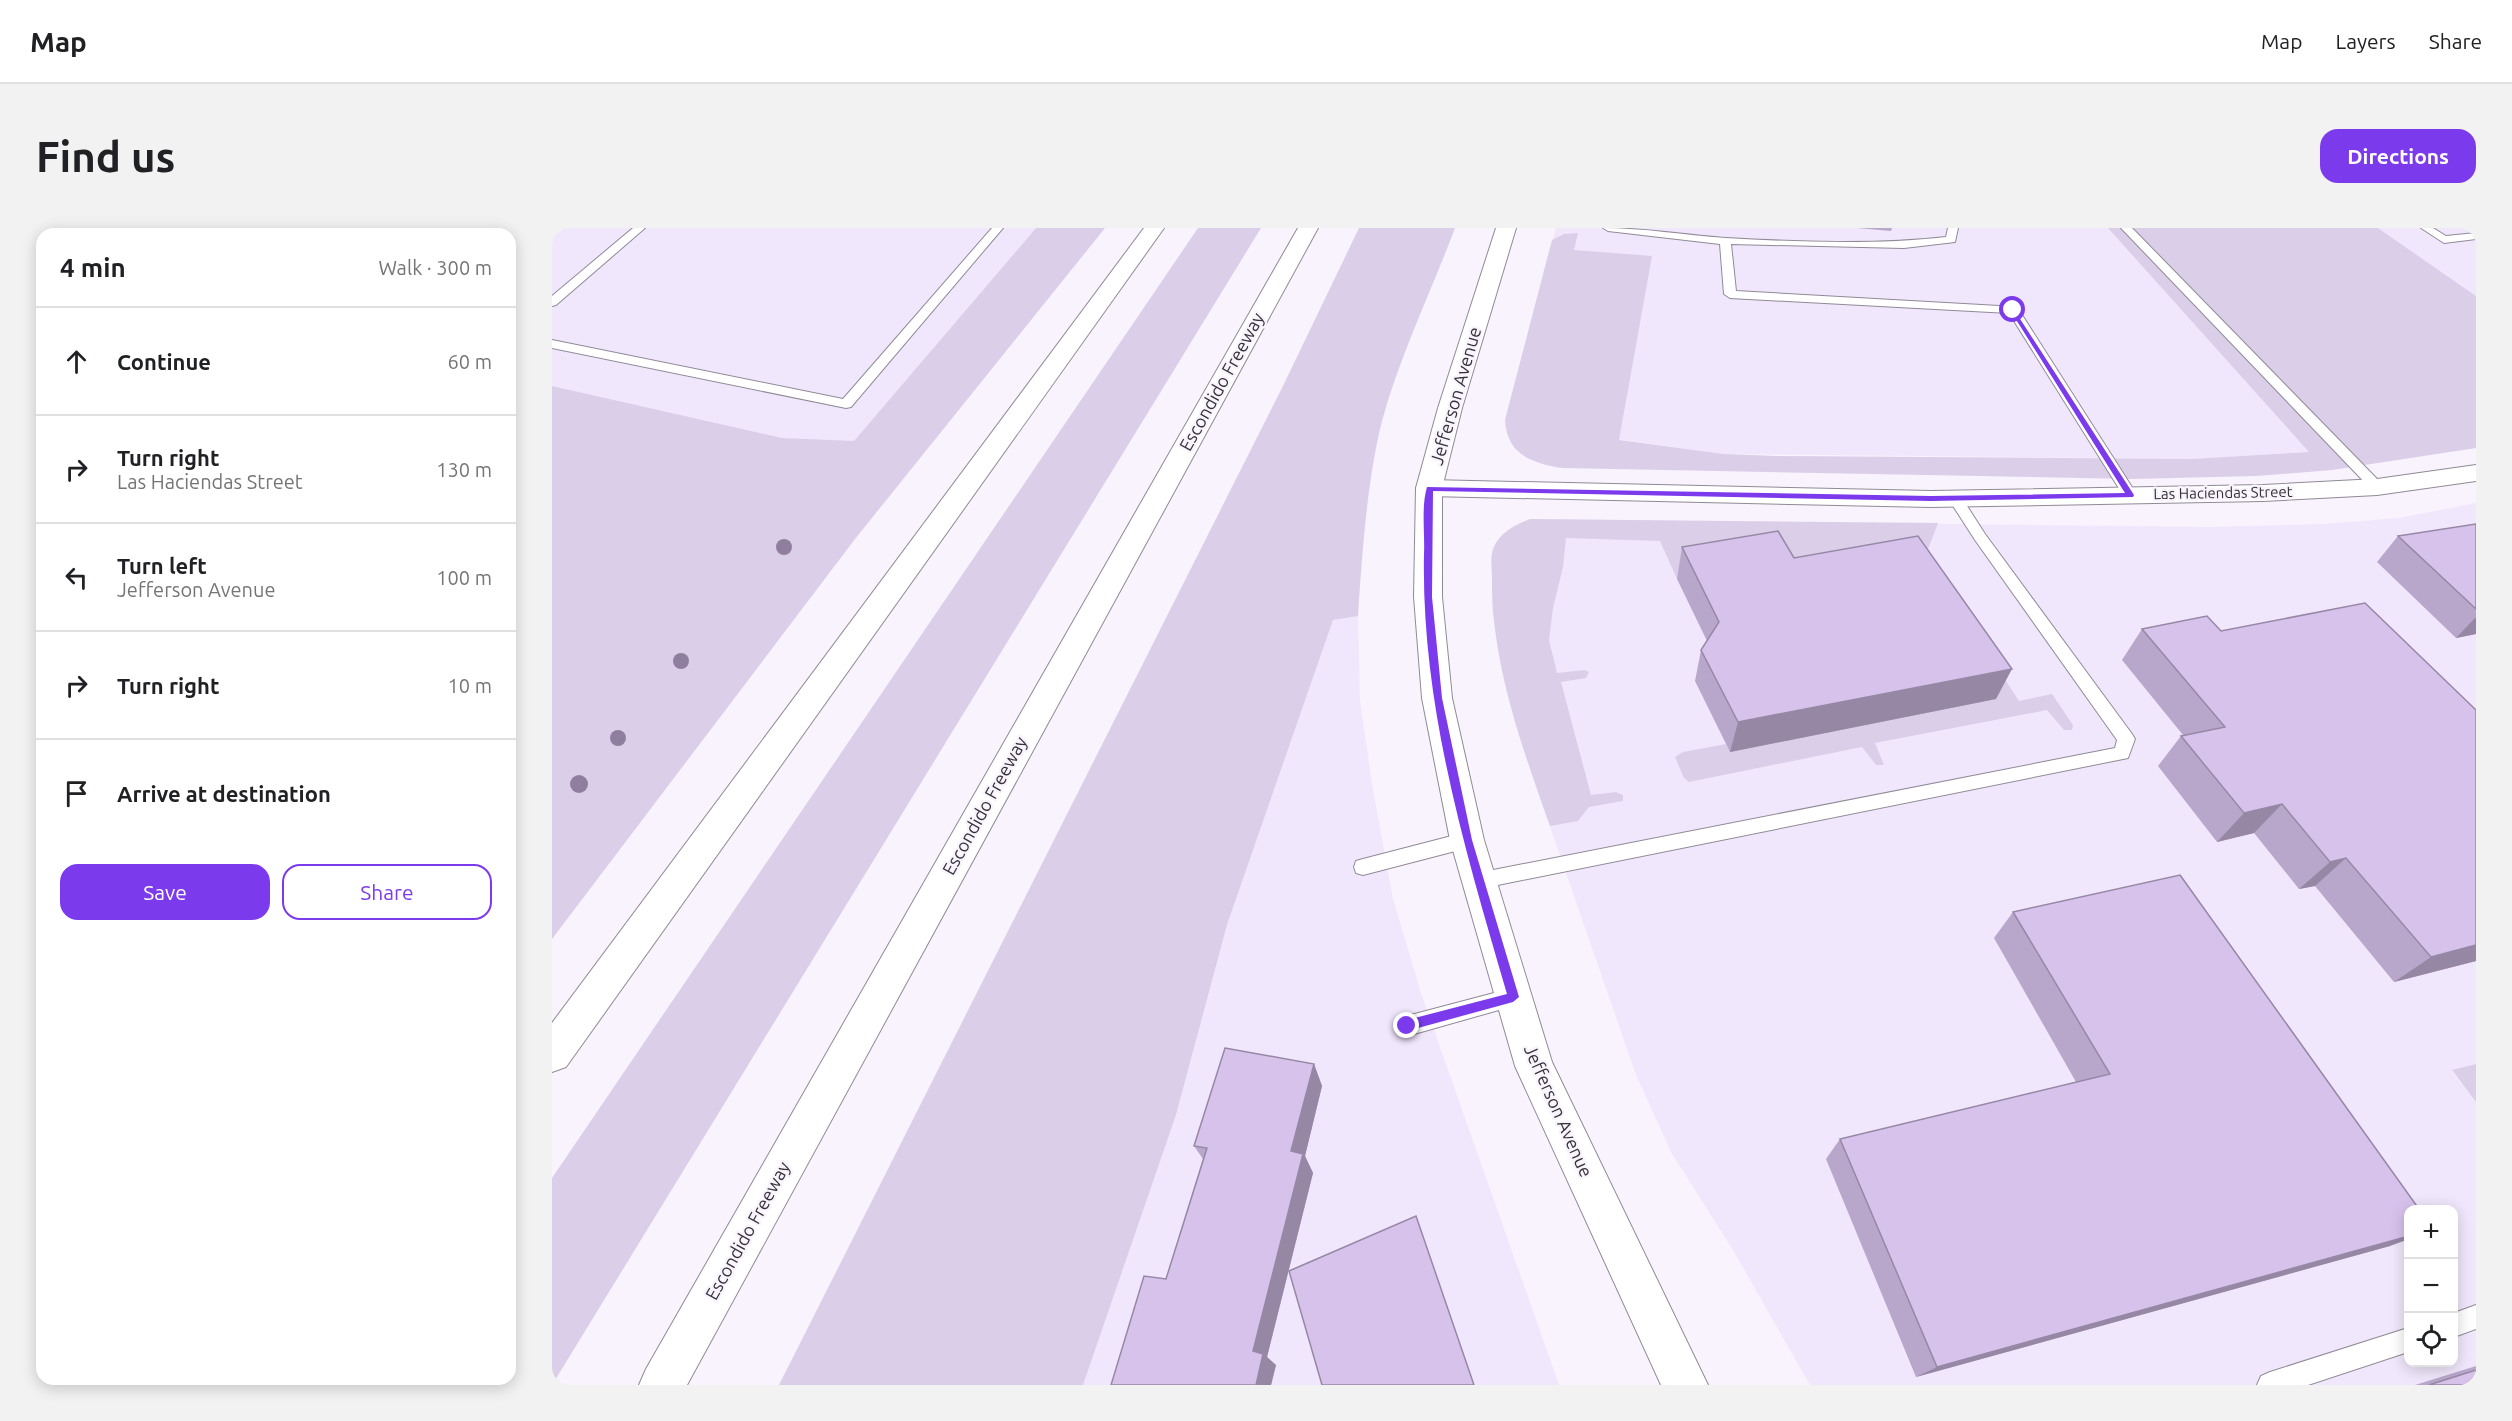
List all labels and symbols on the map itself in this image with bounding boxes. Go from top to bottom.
route start [1999,296,2025,322]
street label: Escondido Freeway [1175,309,1268,454]
street label: Jefferson Avenue [1426,324,1484,467]
street label: Las Haciendas Street [2153,483,2293,502]
street label: Escondido Freeway [938,733,1031,878]
route end [1393,1012,1419,1038]
street label: Jefferson Avenue [1521,1041,1597,1180]
street label: Escondido Freeway [701,1158,794,1303]

